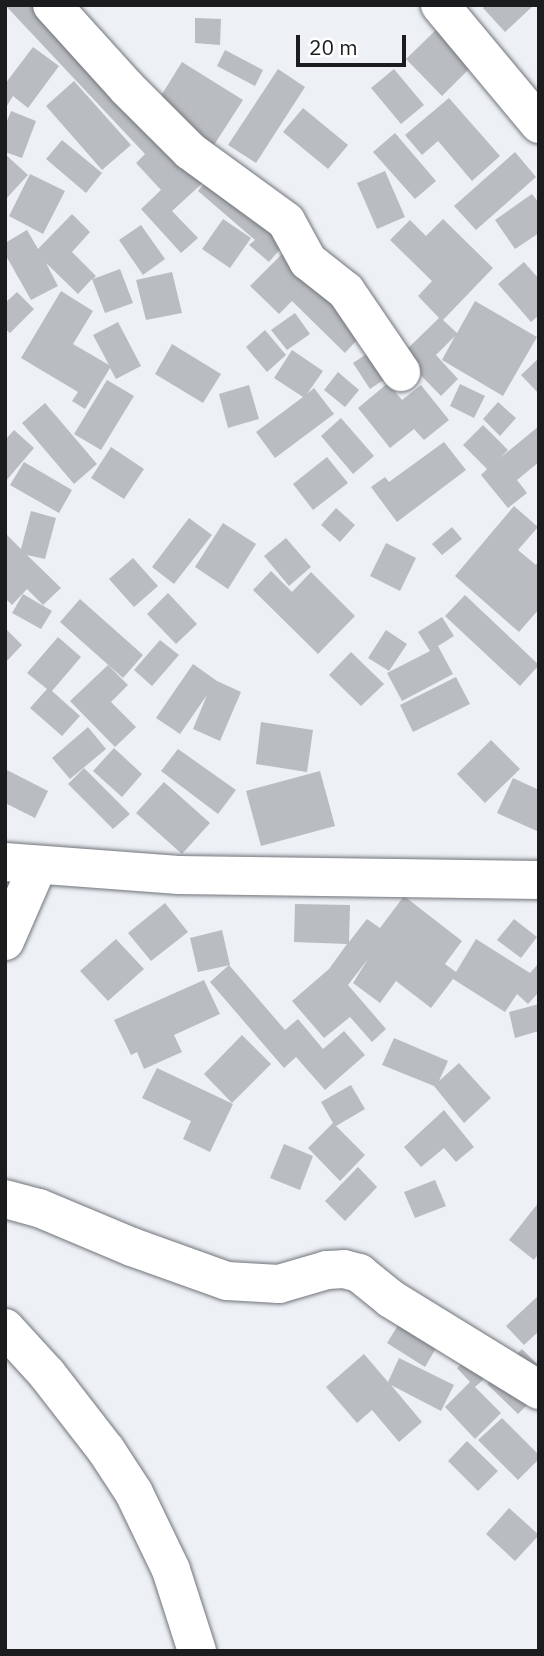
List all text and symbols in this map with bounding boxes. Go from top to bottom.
scale bar [299,21,409,65]
text: 20 m [309,33,358,61]

